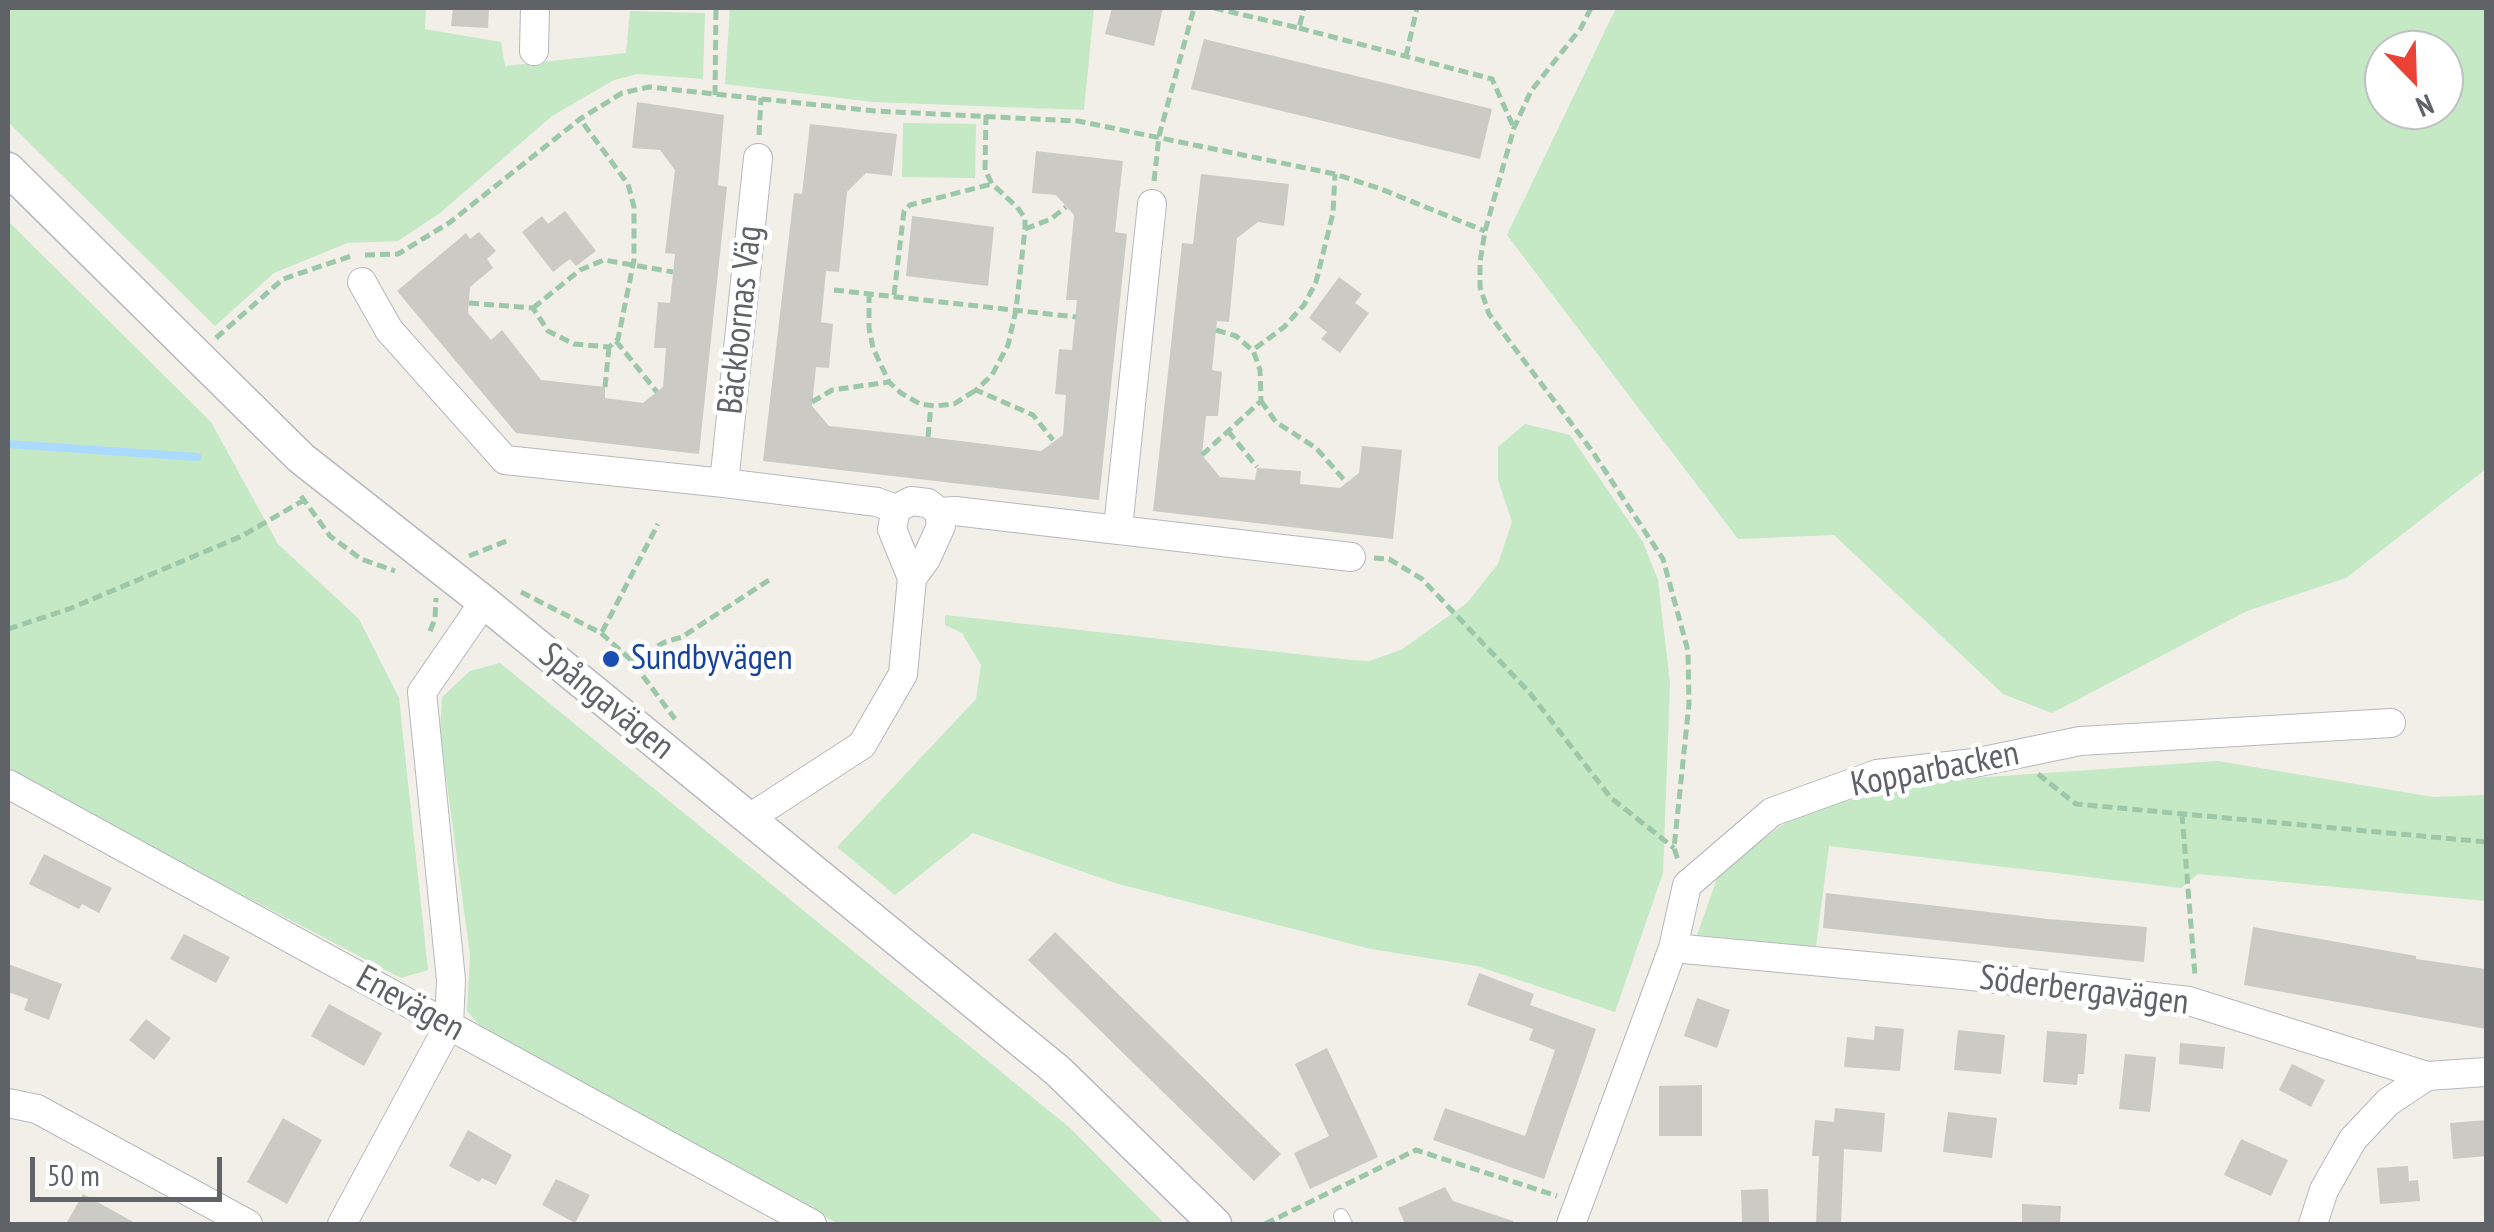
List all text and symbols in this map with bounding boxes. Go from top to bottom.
north arrow [2364,30,2464,130]
text: N [2411,86,2439,126]
street label: Bäckbornas Väg [710,224,772,416]
street label: Spångavägen [530,635,682,769]
place label: Sundbyvägen [631,638,793,680]
marker: Sundbyvägen [600,648,622,670]
street label: Kopparbacken [1848,733,2022,807]
street label: Enevägen [349,957,471,1051]
street label: Söderbergavägen [1977,957,2191,1025]
scale bar [35,1137,228,1199]
text: 50 m [47,1155,100,1194]

